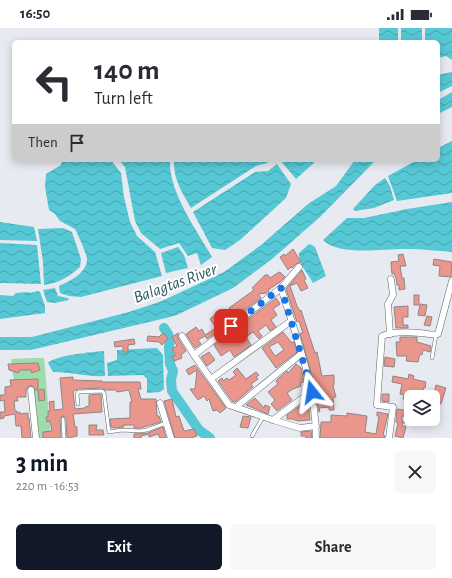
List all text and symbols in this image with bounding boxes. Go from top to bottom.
text: 16:50 [20,6,50,21]
icon: left [28,56,80,108]
text: 140 m [94,57,160,85]
text: Turn left [94,90,153,108]
icon: arrive [66,132,88,154]
text: Then [28,135,58,150]
water label: Balagtas River [131,260,219,306]
pin [214,309,248,343]
icon: arrive [220,315,242,337]
position arrow [291,371,333,413]
map controls [404,390,440,426]
button: layers [404,390,440,426]
button: close [394,451,436,493]
text: 3 min [16,452,68,476]
text: 220 m · 16:53 [16,480,79,493]
button: Exit [16,524,222,570]
button: Share [230,524,436,570]

